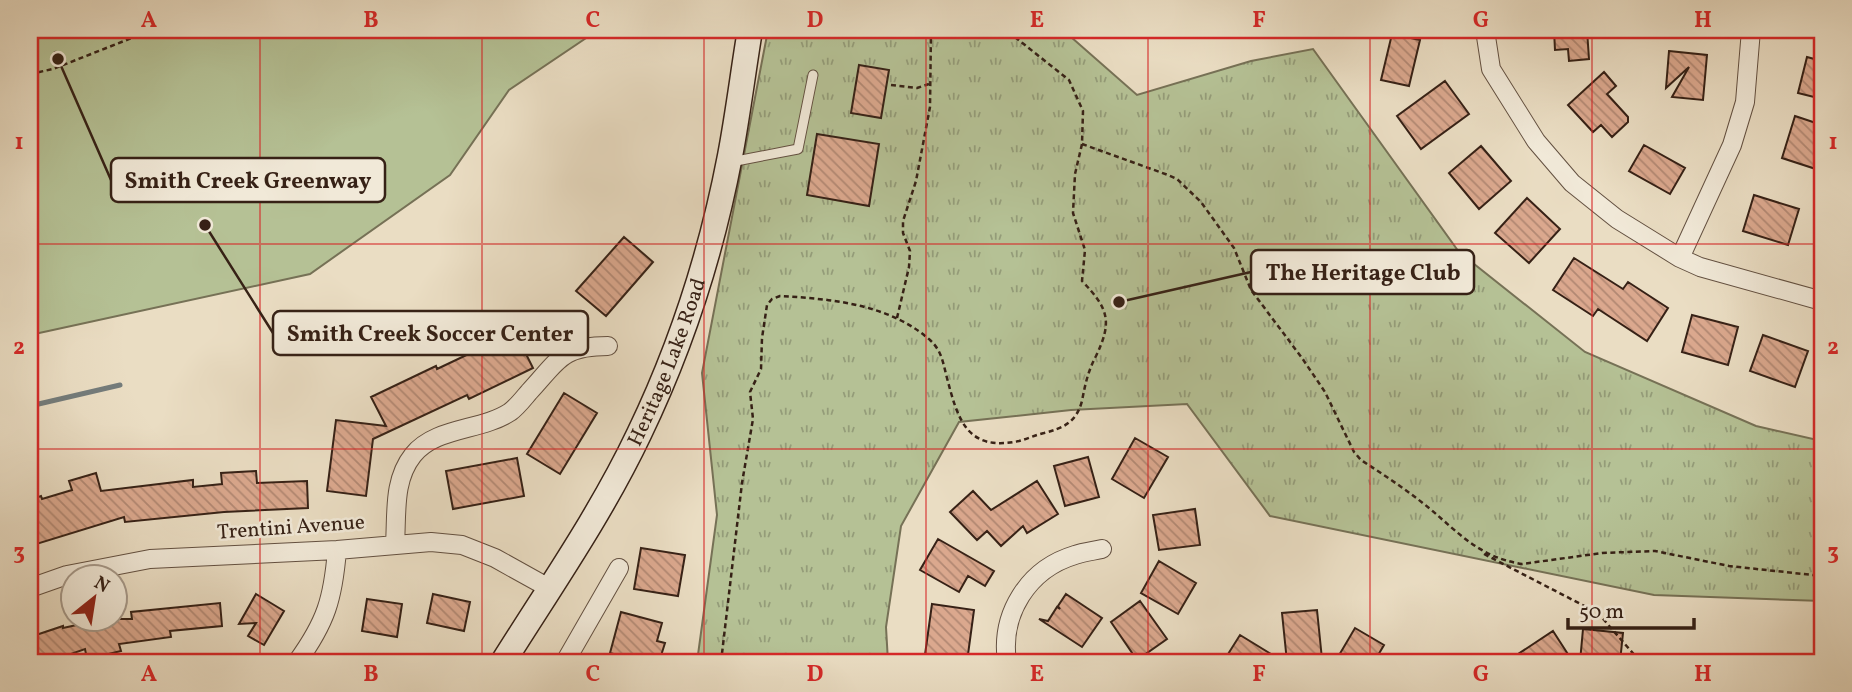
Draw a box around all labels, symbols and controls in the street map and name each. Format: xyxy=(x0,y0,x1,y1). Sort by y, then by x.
text: A xyxy=(141,5,157,37)
text: B xyxy=(363,5,379,37)
text: C xyxy=(586,5,600,37)
text: D xyxy=(807,5,824,37)
text: E xyxy=(1030,5,1044,37)
text: F xyxy=(1252,5,1266,37)
text: G xyxy=(1473,5,1489,37)
text: H xyxy=(1694,5,1712,37)
text: 1 xyxy=(14,127,24,159)
text: 1 xyxy=(1828,127,1838,159)
callout: Smith Creek Greenway xyxy=(111,158,385,202)
text: Smith Creek Greenway xyxy=(125,166,371,198)
callout: The Heritage Club xyxy=(1251,250,1474,294)
text: The Heritage Club xyxy=(1266,258,1460,290)
street label: Heritage Lake Road xyxy=(621,274,713,451)
callout: Smith Creek Soccer Center xyxy=(273,311,588,355)
text: Smith Creek Soccer Center xyxy=(287,319,573,351)
text: 2 xyxy=(13,332,25,364)
text: 2 xyxy=(1827,332,1839,364)
street label: Trentini Avenue xyxy=(216,508,366,548)
text: 3 xyxy=(13,537,25,569)
text: 3 xyxy=(1827,537,1839,569)
north arrow xyxy=(60,562,130,632)
text: N xyxy=(89,570,114,600)
scale bar xyxy=(1568,587,1694,631)
text: 50 m xyxy=(1579,598,1624,627)
text: A xyxy=(141,659,157,691)
text: B xyxy=(363,659,379,691)
text: C xyxy=(586,659,600,691)
text: D xyxy=(807,659,824,691)
text: E xyxy=(1030,659,1044,691)
text: F xyxy=(1252,659,1266,691)
text: G xyxy=(1473,659,1489,691)
text: H xyxy=(1694,659,1712,691)

